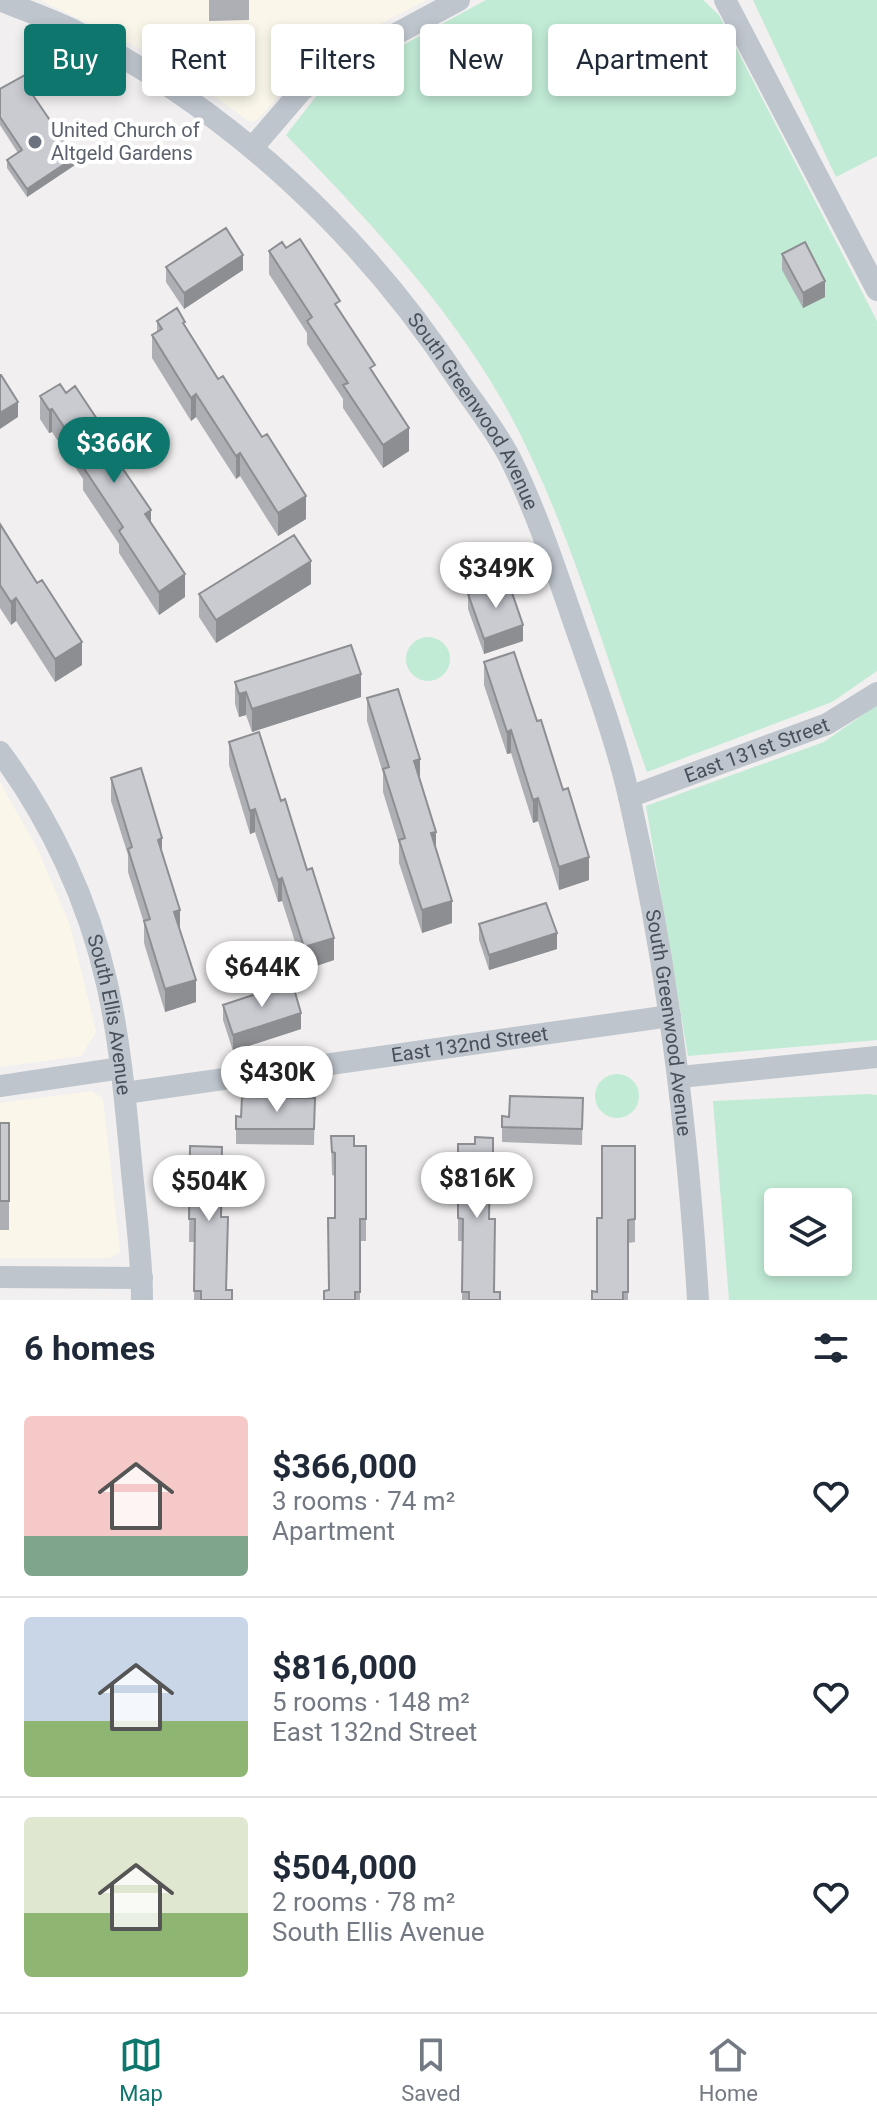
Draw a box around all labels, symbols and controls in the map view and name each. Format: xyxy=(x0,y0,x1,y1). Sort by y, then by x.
chip: Buy xyxy=(24,24,126,96)
chip: Rent xyxy=(142,24,255,96)
chip: Filters xyxy=(271,24,404,96)
chip: New xyxy=(420,24,532,96)
chip: Apartment xyxy=(548,24,736,96)
place label: United Church of Altgeld Gardens xyxy=(51,118,200,165)
marker: United Church of Altgeld Gardens xyxy=(26,133,44,151)
street label: South Greenwood Avenue xyxy=(403,308,544,513)
pin: $366K xyxy=(58,417,170,485)
text: $366K xyxy=(76,428,152,458)
pin: $349K xyxy=(440,542,552,610)
text: $349K xyxy=(458,553,534,583)
street label: East 131st Street xyxy=(681,712,832,788)
street label: South Greenwood Avenue xyxy=(641,907,697,1137)
street label: South Ellis Avenue xyxy=(82,931,136,1096)
pin: $644K xyxy=(206,941,318,1009)
text: $644K xyxy=(224,952,300,982)
street label: East 132nd Street xyxy=(390,1021,549,1067)
pin: $430K xyxy=(221,1046,333,1114)
text: $430K xyxy=(239,1057,315,1087)
pin: $816K xyxy=(421,1152,533,1220)
pin: $504K xyxy=(153,1155,265,1223)
text: $816K xyxy=(439,1163,515,1193)
text: $504K xyxy=(171,1166,247,1196)
map controls xyxy=(764,1188,852,1276)
button: layers xyxy=(764,1188,852,1276)
icon: filters xyxy=(809,1326,853,1370)
text: 6 homes xyxy=(24,1328,155,1368)
text: $366,000 xyxy=(272,1446,417,1486)
icon: home xyxy=(88,1448,184,1544)
icon: heart xyxy=(809,1474,853,1518)
text: 3 rooms · 74 m² xyxy=(272,1486,455,1516)
text: Apartment xyxy=(272,1516,395,1546)
text: $816,000 xyxy=(272,1647,417,1687)
icon: home xyxy=(88,1649,184,1745)
icon: heart xyxy=(809,1675,853,1719)
text: 5 rooms · 148 m² xyxy=(272,1687,470,1717)
text: East 132nd Street xyxy=(272,1717,477,1747)
text: $504,000 xyxy=(272,1847,417,1887)
icon: home xyxy=(88,1849,184,1945)
icon: heart xyxy=(809,1875,853,1919)
text: 2 rooms · 78 m² xyxy=(272,1887,455,1917)
text: South Ellis Avenue xyxy=(272,1917,485,1947)
tab: Map xyxy=(119,2033,163,2106)
tab: Saved xyxy=(401,2033,461,2106)
tab: Home xyxy=(699,2033,758,2106)

